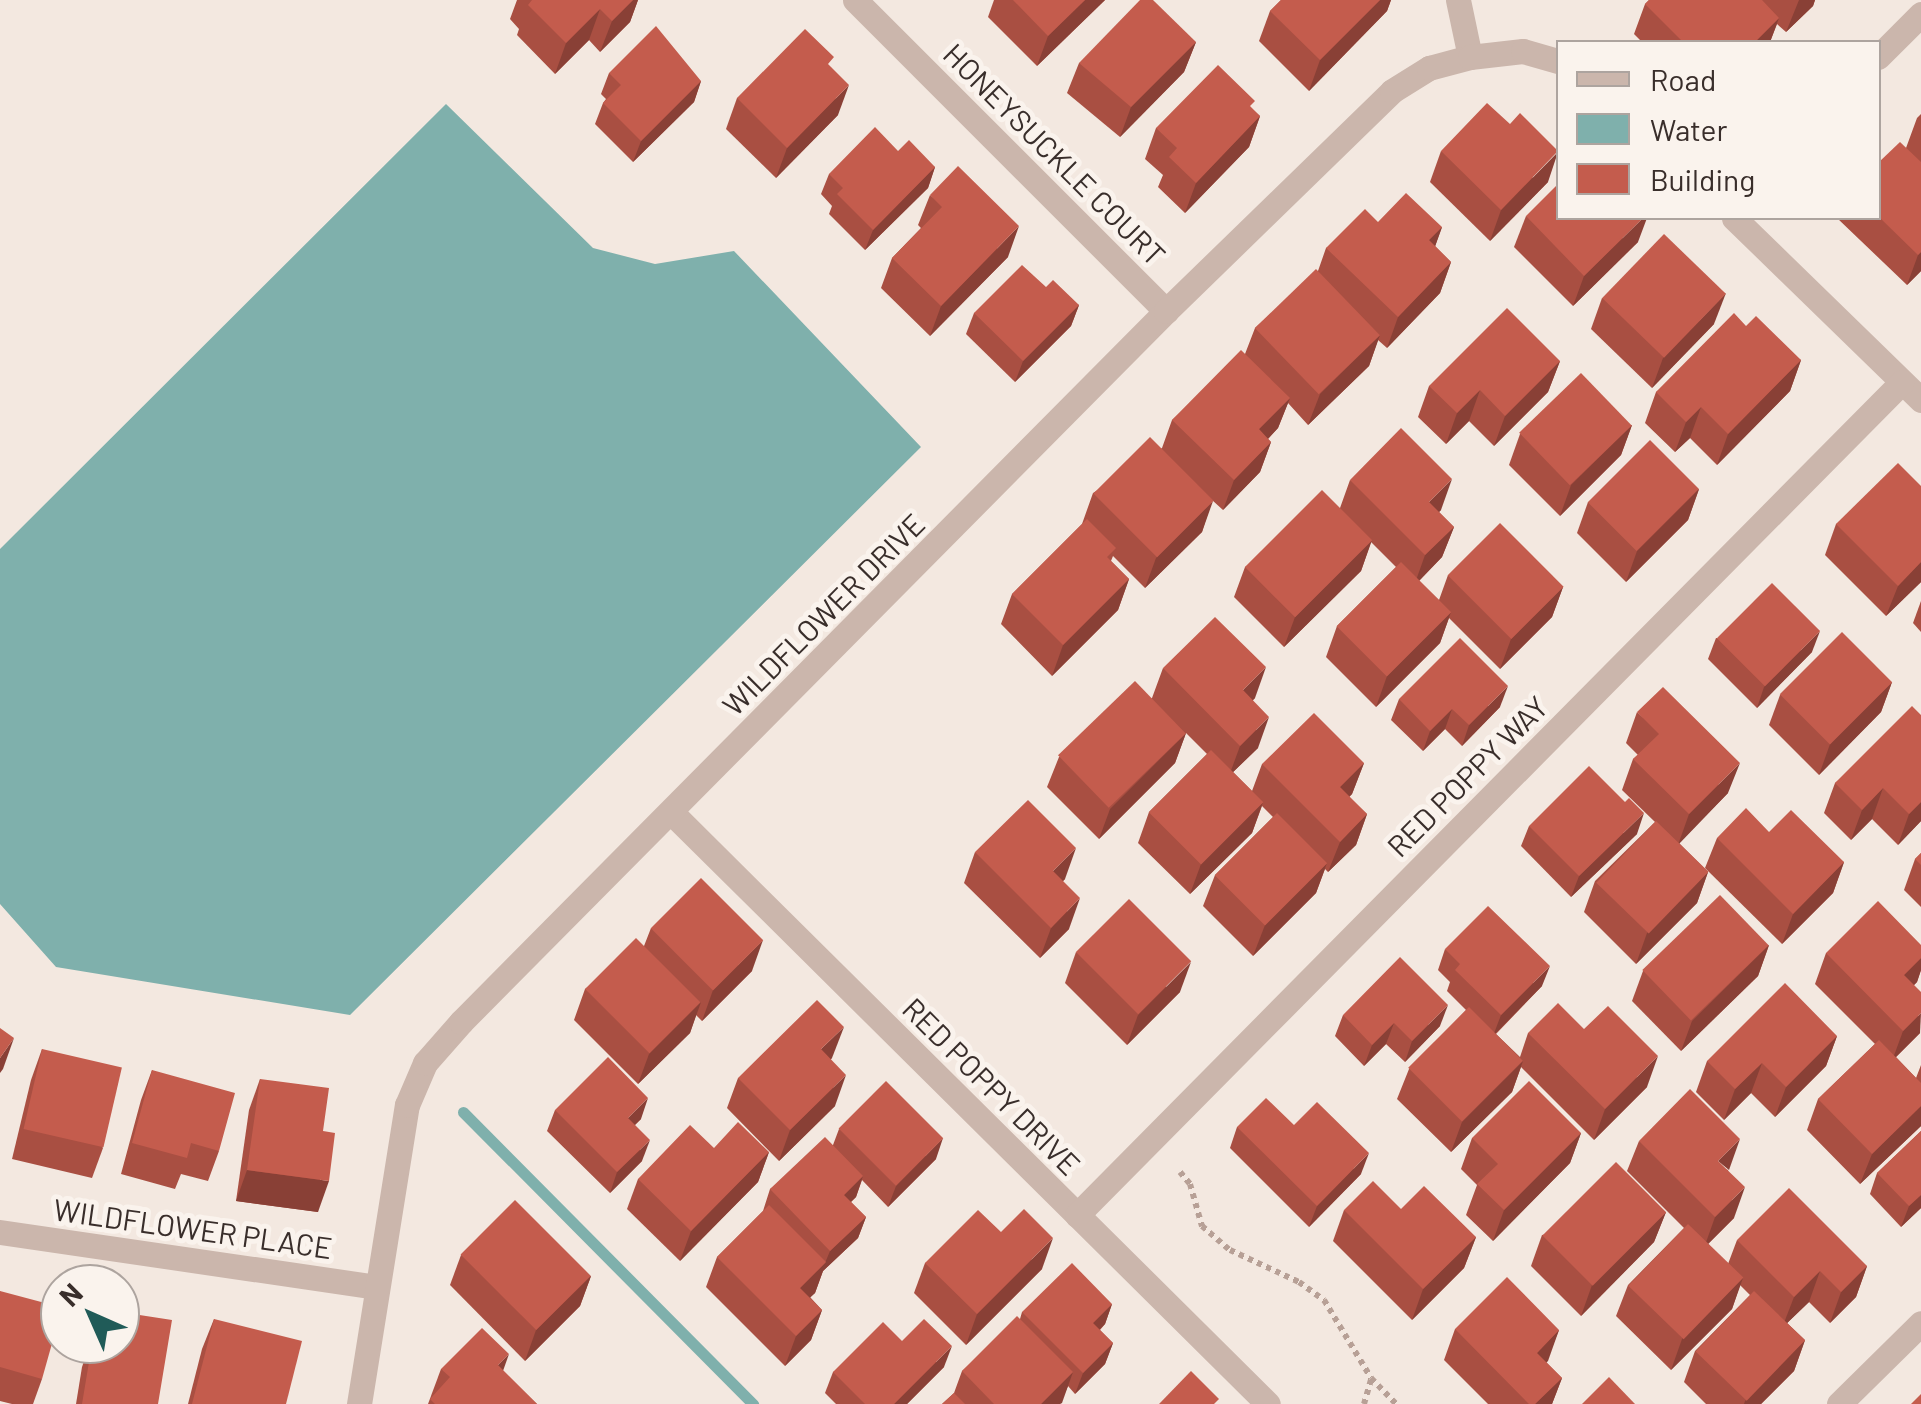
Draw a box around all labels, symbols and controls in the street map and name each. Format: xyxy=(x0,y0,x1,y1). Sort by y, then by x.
street label: HONEYSUCKLE COURT xyxy=(937,36,1173,272)
legend xyxy=(1556,40,1881,220)
text: Road xyxy=(1650,61,1716,97)
text: Water xyxy=(1650,111,1728,147)
text: Building xyxy=(1650,161,1755,197)
street label: WILDFLOWER DRIVE xyxy=(715,506,931,722)
street label: RED POPPY WAY xyxy=(1379,688,1555,864)
street label: RED POPPY DRIVE xyxy=(896,990,1088,1182)
street label: WILDFLOWER PLACE xyxy=(51,1191,335,1265)
north arrow xyxy=(40,1264,140,1364)
text: N xyxy=(52,1276,89,1313)

